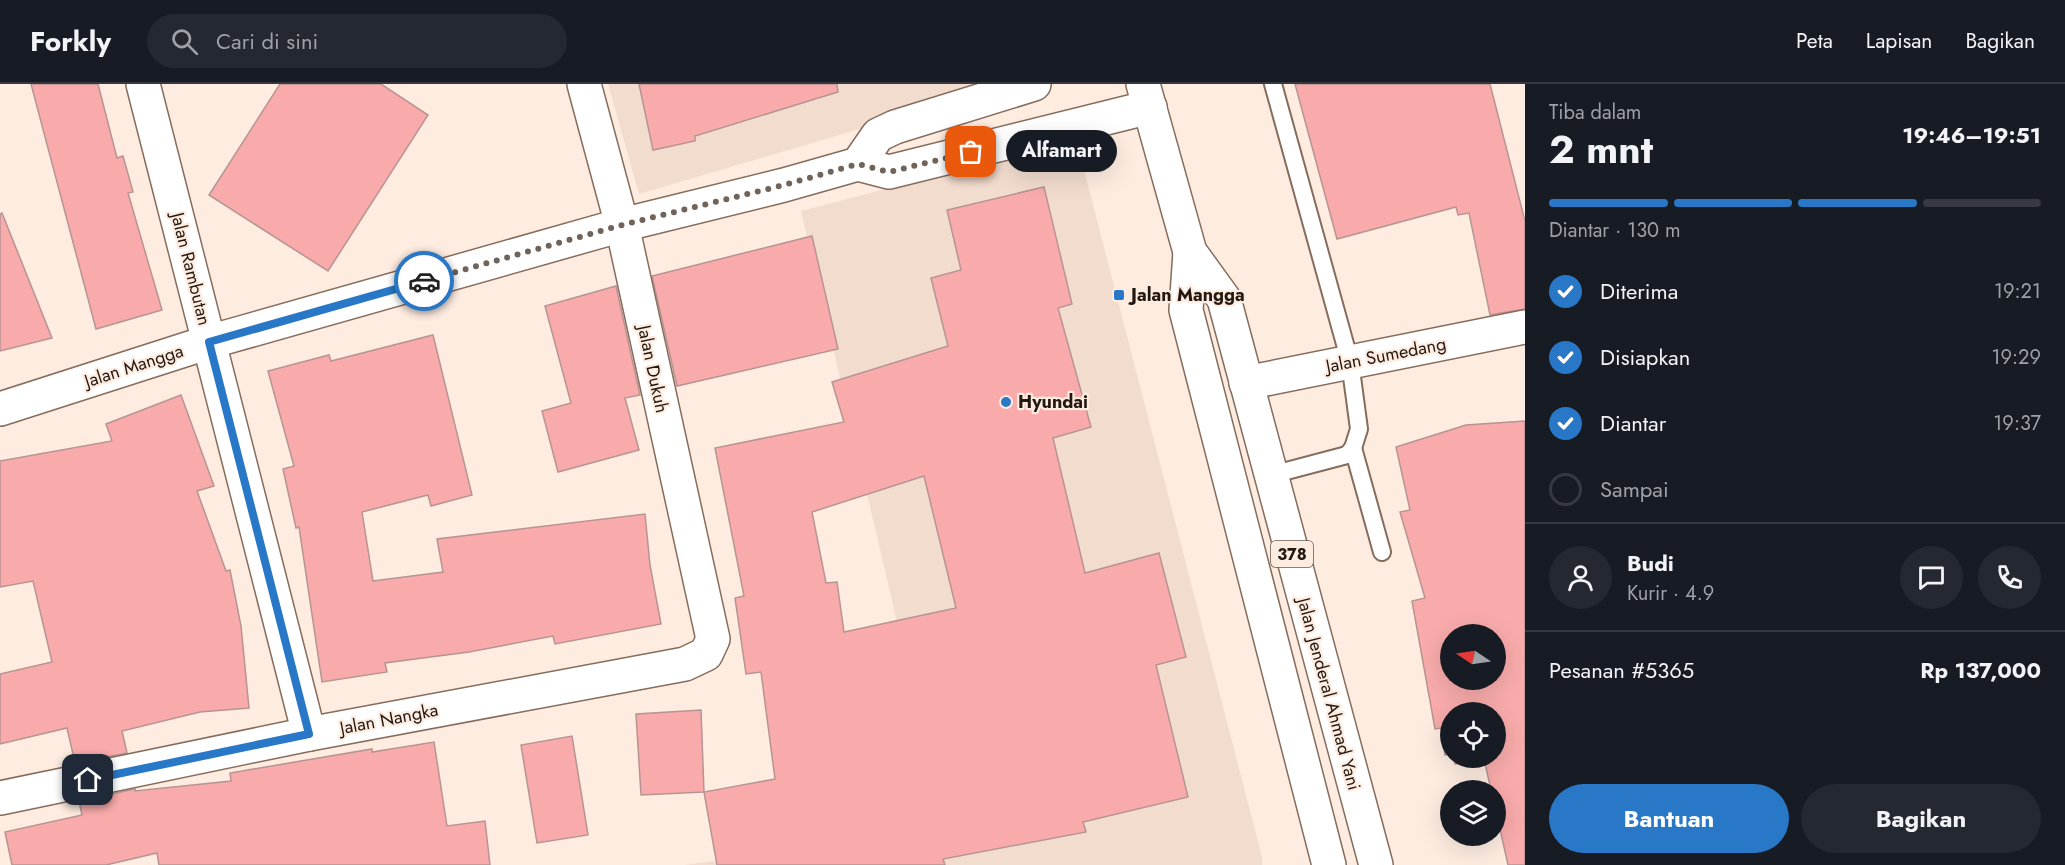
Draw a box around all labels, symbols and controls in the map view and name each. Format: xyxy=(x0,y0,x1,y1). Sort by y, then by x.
search box xyxy=(147,14,567,68)
text: Forkly xyxy=(30,21,111,62)
icon: search xyxy=(168,25,201,58)
text: Cari di sini xyxy=(216,25,318,57)
text: Peta xyxy=(1796,26,1833,56)
text: Lapisan xyxy=(1866,26,1932,56)
text: Bagikan xyxy=(1965,26,2035,56)
text: Tiba dalam xyxy=(1549,98,1641,127)
text: 19:46–19:51 xyxy=(1902,119,2041,151)
text: 2 mnt xyxy=(1549,121,1653,178)
pin xyxy=(945,126,996,177)
callout: Alfamart xyxy=(1007,131,1118,173)
icon: bag xyxy=(954,135,987,168)
text: Alfamart xyxy=(1022,136,1101,165)
street label: Jalan Rambutan xyxy=(164,208,218,328)
text: Diantar · 130 m xyxy=(1549,216,1681,245)
courier xyxy=(394,251,454,311)
icon: car xyxy=(408,265,441,298)
icon: check xyxy=(1549,275,1582,308)
text: Diterima xyxy=(1600,275,1678,307)
text: 19:21 xyxy=(1994,277,2041,306)
place label: Jalan Mangga xyxy=(1128,282,1245,308)
marker: Jalan Mangga xyxy=(1112,288,1126,302)
street label: Jalan Dukuh xyxy=(631,321,675,415)
street label: Jalan Sumedang xyxy=(1322,331,1448,380)
street label: Jalan Mangga xyxy=(79,338,187,395)
icon: check xyxy=(1549,341,1582,374)
text: Disiapkan xyxy=(1600,341,1690,373)
text: 19:29 xyxy=(1992,343,2041,372)
place label: Hyundai xyxy=(1018,389,1088,415)
marker: Hyundai xyxy=(999,395,1013,409)
icon: check xyxy=(1549,407,1582,440)
text: Diantar xyxy=(1600,407,1666,439)
text: 19:37 xyxy=(1993,409,2041,438)
text: Sampai xyxy=(1600,473,1669,505)
road number: 378 xyxy=(1271,541,1313,567)
button: person xyxy=(1549,546,1612,609)
button: chat xyxy=(1900,546,1963,609)
button: phone xyxy=(1978,546,2041,609)
text: Budi xyxy=(1627,547,1674,579)
text: Kurir · 4.9 xyxy=(1627,579,1714,608)
street label: Jalan Jenderal Ahmad Yani xyxy=(1290,593,1367,793)
north arrow xyxy=(1440,624,1506,690)
map controls xyxy=(1440,624,1506,846)
text: Pesanan #5365 xyxy=(1549,654,1694,686)
text: Rp 137,000 xyxy=(1920,654,2041,686)
street label: Jalan Nangka xyxy=(336,697,440,742)
button: locate xyxy=(1440,702,1506,768)
pin xyxy=(62,754,113,805)
icon: home xyxy=(71,763,104,796)
button: layers xyxy=(1440,780,1506,846)
button: Bantuan xyxy=(1549,784,1789,853)
button: Bagikan xyxy=(1801,784,2041,853)

